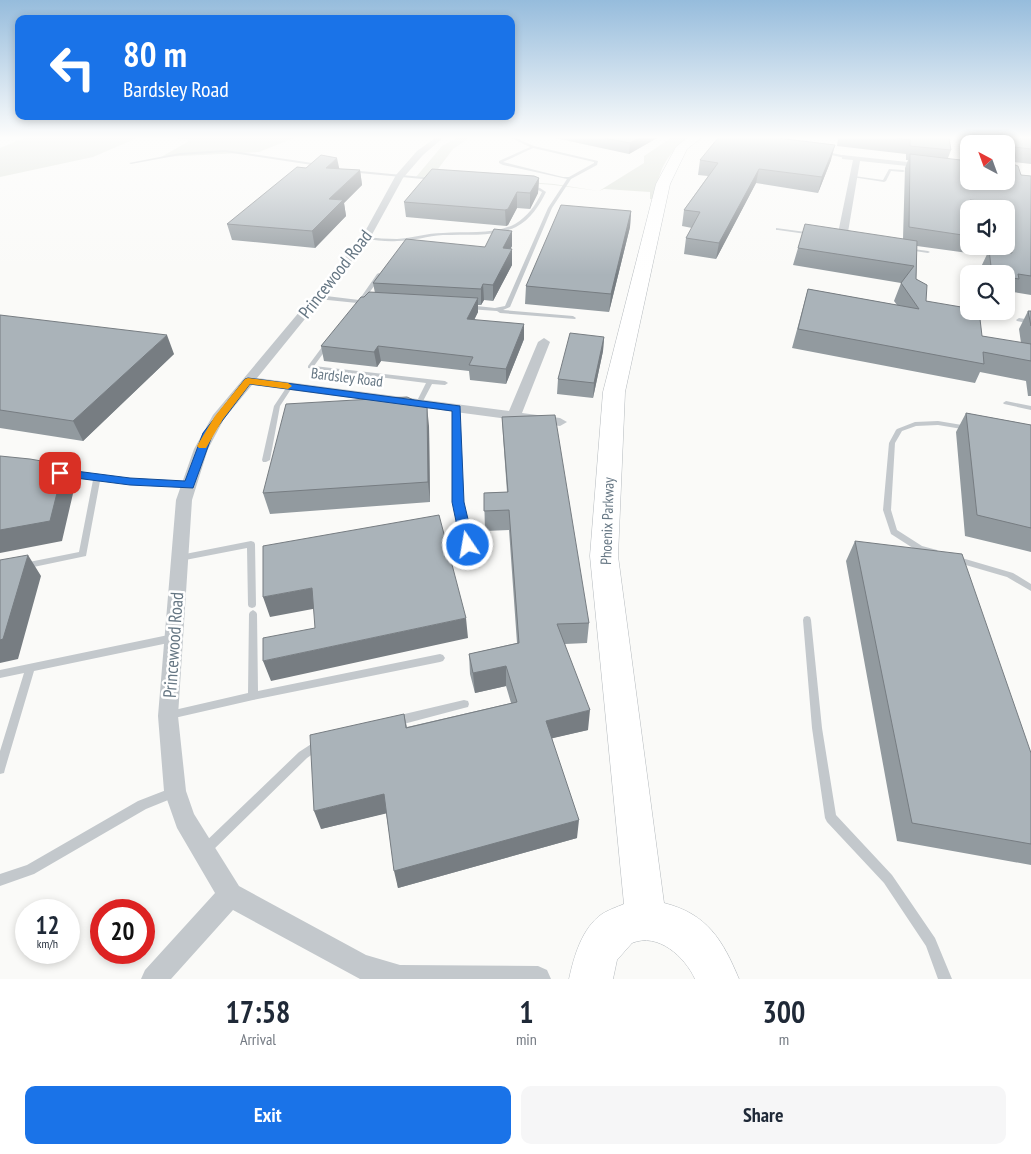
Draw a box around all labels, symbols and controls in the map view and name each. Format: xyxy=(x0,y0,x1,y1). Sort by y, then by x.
text: 80 m xyxy=(123,31,187,77)
icon: left xyxy=(40,35,105,100)
text: Bardsley Road xyxy=(123,75,229,103)
north arrow xyxy=(960,135,1015,190)
map controls xyxy=(960,135,1015,320)
button: sound xyxy=(960,200,1015,255)
street label: Princewood Road xyxy=(293,225,377,323)
button: search xyxy=(960,265,1015,320)
street label: Bardsley Road xyxy=(310,363,384,391)
pin xyxy=(39,452,81,494)
icon: arrive xyxy=(46,459,74,487)
street label: Phoenix Parkway xyxy=(596,477,618,565)
position arrow xyxy=(441,518,493,570)
street label: Princewood Road xyxy=(158,591,188,699)
speed limit sign: 20 xyxy=(90,899,155,964)
text: 12 xyxy=(36,909,59,941)
text: km/h xyxy=(37,936,58,951)
text: 17:58 xyxy=(226,992,290,1031)
text: 1 xyxy=(519,992,534,1031)
text: 300 xyxy=(762,992,805,1031)
text: Arrival xyxy=(240,1029,276,1049)
text: min xyxy=(516,1029,537,1049)
text: m xyxy=(779,1029,789,1049)
button: Exit xyxy=(25,1086,511,1144)
button: Share xyxy=(521,1086,1006,1144)

